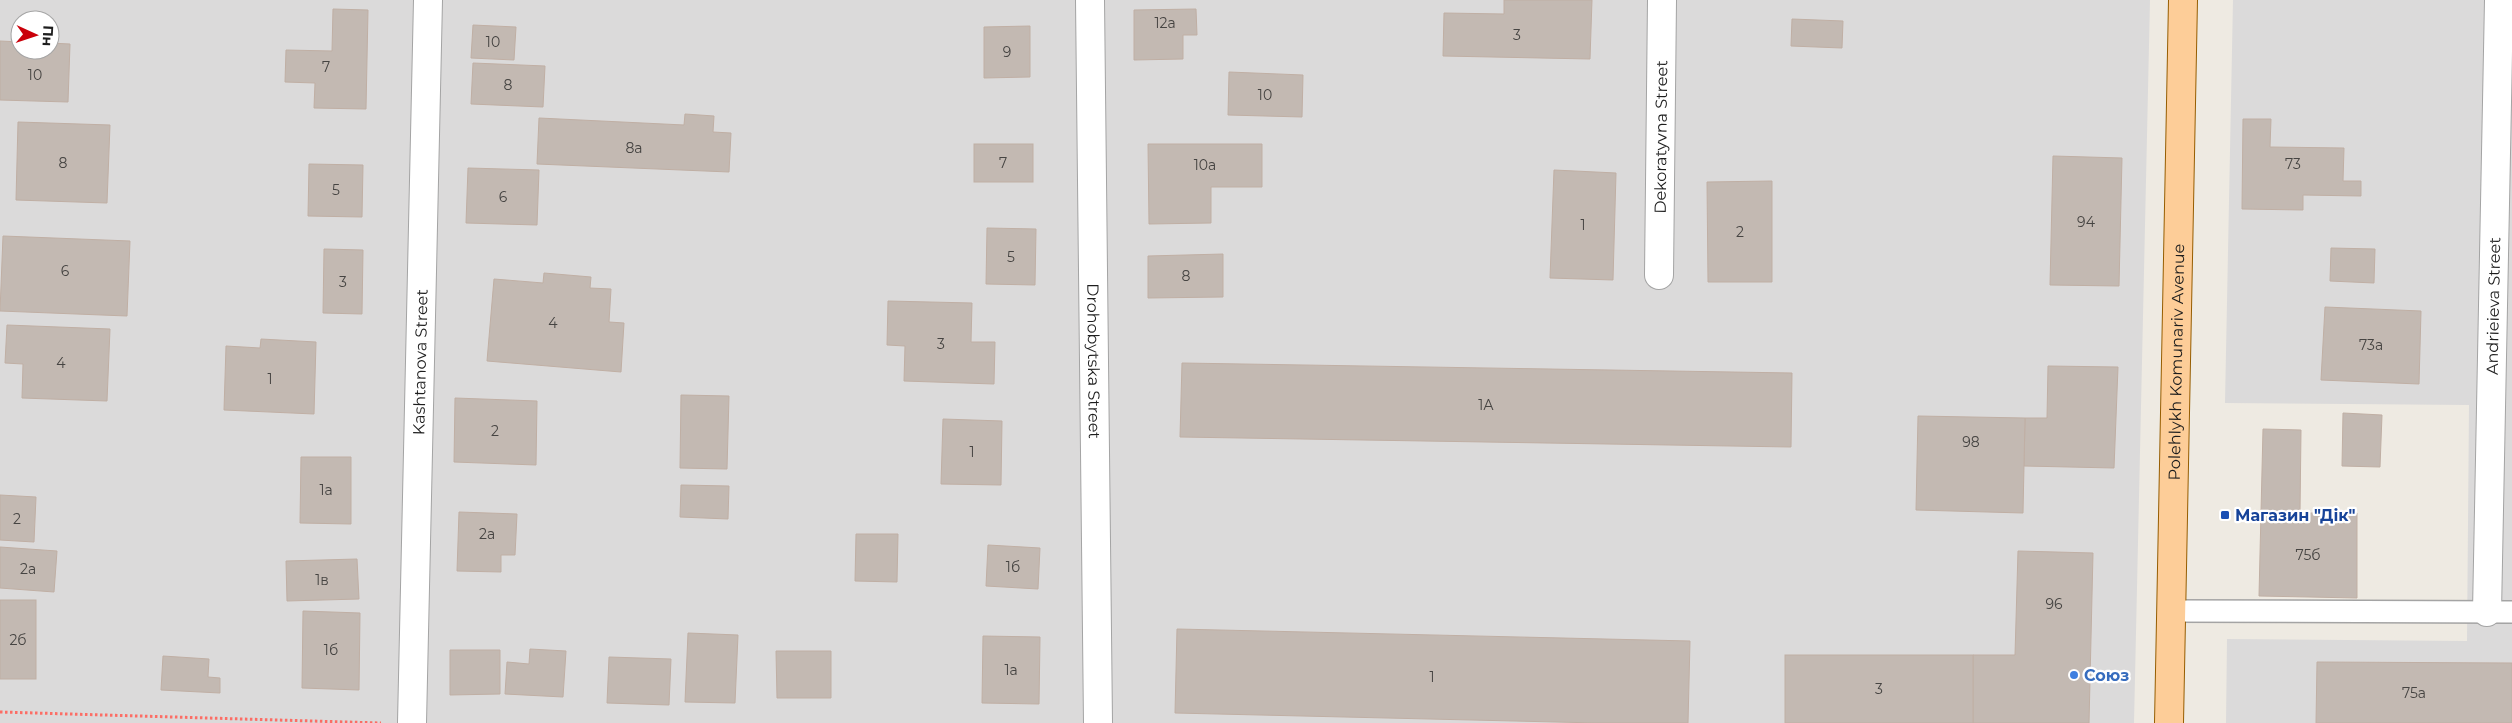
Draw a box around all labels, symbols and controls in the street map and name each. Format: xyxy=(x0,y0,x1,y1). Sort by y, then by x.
north arrow xyxy=(10,10,60,60)
house number: 12а xyxy=(1154,14,1176,32)
text: Пн xyxy=(38,25,58,47)
house number: 3 xyxy=(1513,26,1521,44)
house number: 10 xyxy=(486,33,500,51)
house number: 9 xyxy=(1003,43,1011,61)
house number: 7 xyxy=(322,58,330,76)
street label: Dekoratyvna Street xyxy=(1651,60,1671,214)
house number: 10 xyxy=(28,66,42,84)
house number: 8 xyxy=(504,76,513,94)
house number: 10 xyxy=(1258,86,1272,104)
house number: 8а xyxy=(625,139,643,157)
house number: 8 xyxy=(59,154,68,172)
house number: 7 xyxy=(999,154,1007,172)
house number: 73 xyxy=(2285,155,2301,173)
house number: 10а xyxy=(1194,156,1216,174)
house number: 5 xyxy=(332,181,340,199)
house number: 6 xyxy=(499,188,508,206)
house number: 94 xyxy=(2077,213,2096,231)
house number: 1 xyxy=(1580,216,1586,234)
house number: 2 xyxy=(1736,223,1744,241)
street label: Andrieieva Street xyxy=(2483,237,2504,375)
street label: Polehlykh Komunariv Avenue xyxy=(2165,244,2188,481)
house number: 5 xyxy=(1007,248,1015,266)
house number: 6 xyxy=(61,262,70,280)
house number: 8 xyxy=(1182,267,1191,285)
house number: 3 xyxy=(339,273,347,291)
street label: Drohobytska Street xyxy=(1083,283,1104,439)
street label: Kashtanova Street xyxy=(409,288,432,435)
house number: 4 xyxy=(548,314,558,332)
house number: 3 xyxy=(937,335,945,353)
house number: 73а xyxy=(2359,336,2383,354)
house number: 4 xyxy=(56,354,66,372)
house number: 1 xyxy=(267,370,273,388)
house number: 1А xyxy=(1478,396,1494,414)
house number: 2 xyxy=(491,422,499,440)
house number: 98 xyxy=(1962,433,1980,451)
house number: 1 xyxy=(969,443,975,461)
house number: 1а xyxy=(319,481,333,499)
place label: Магазин "Дік" xyxy=(2235,506,2356,525)
marker: Магазин "Дік" xyxy=(2219,509,2231,521)
house number: 2 xyxy=(13,510,21,528)
house number: 2а xyxy=(479,525,495,543)
house number: 75б xyxy=(2295,546,2321,564)
house number: 1б xyxy=(1006,558,1020,576)
house number: 2а xyxy=(20,560,36,578)
house number: 1в xyxy=(315,571,329,589)
house number: 96 xyxy=(2045,595,2063,613)
house number: 2б xyxy=(9,631,27,649)
house number: 1б xyxy=(324,641,338,659)
house number: 1а xyxy=(1004,661,1018,679)
place label: Союз xyxy=(2084,666,2129,685)
house number: 1 xyxy=(1429,668,1435,686)
marker: Союз xyxy=(2068,669,2080,681)
house number: 3 xyxy=(1875,680,1883,698)
house number: 75а xyxy=(2402,684,2426,702)

